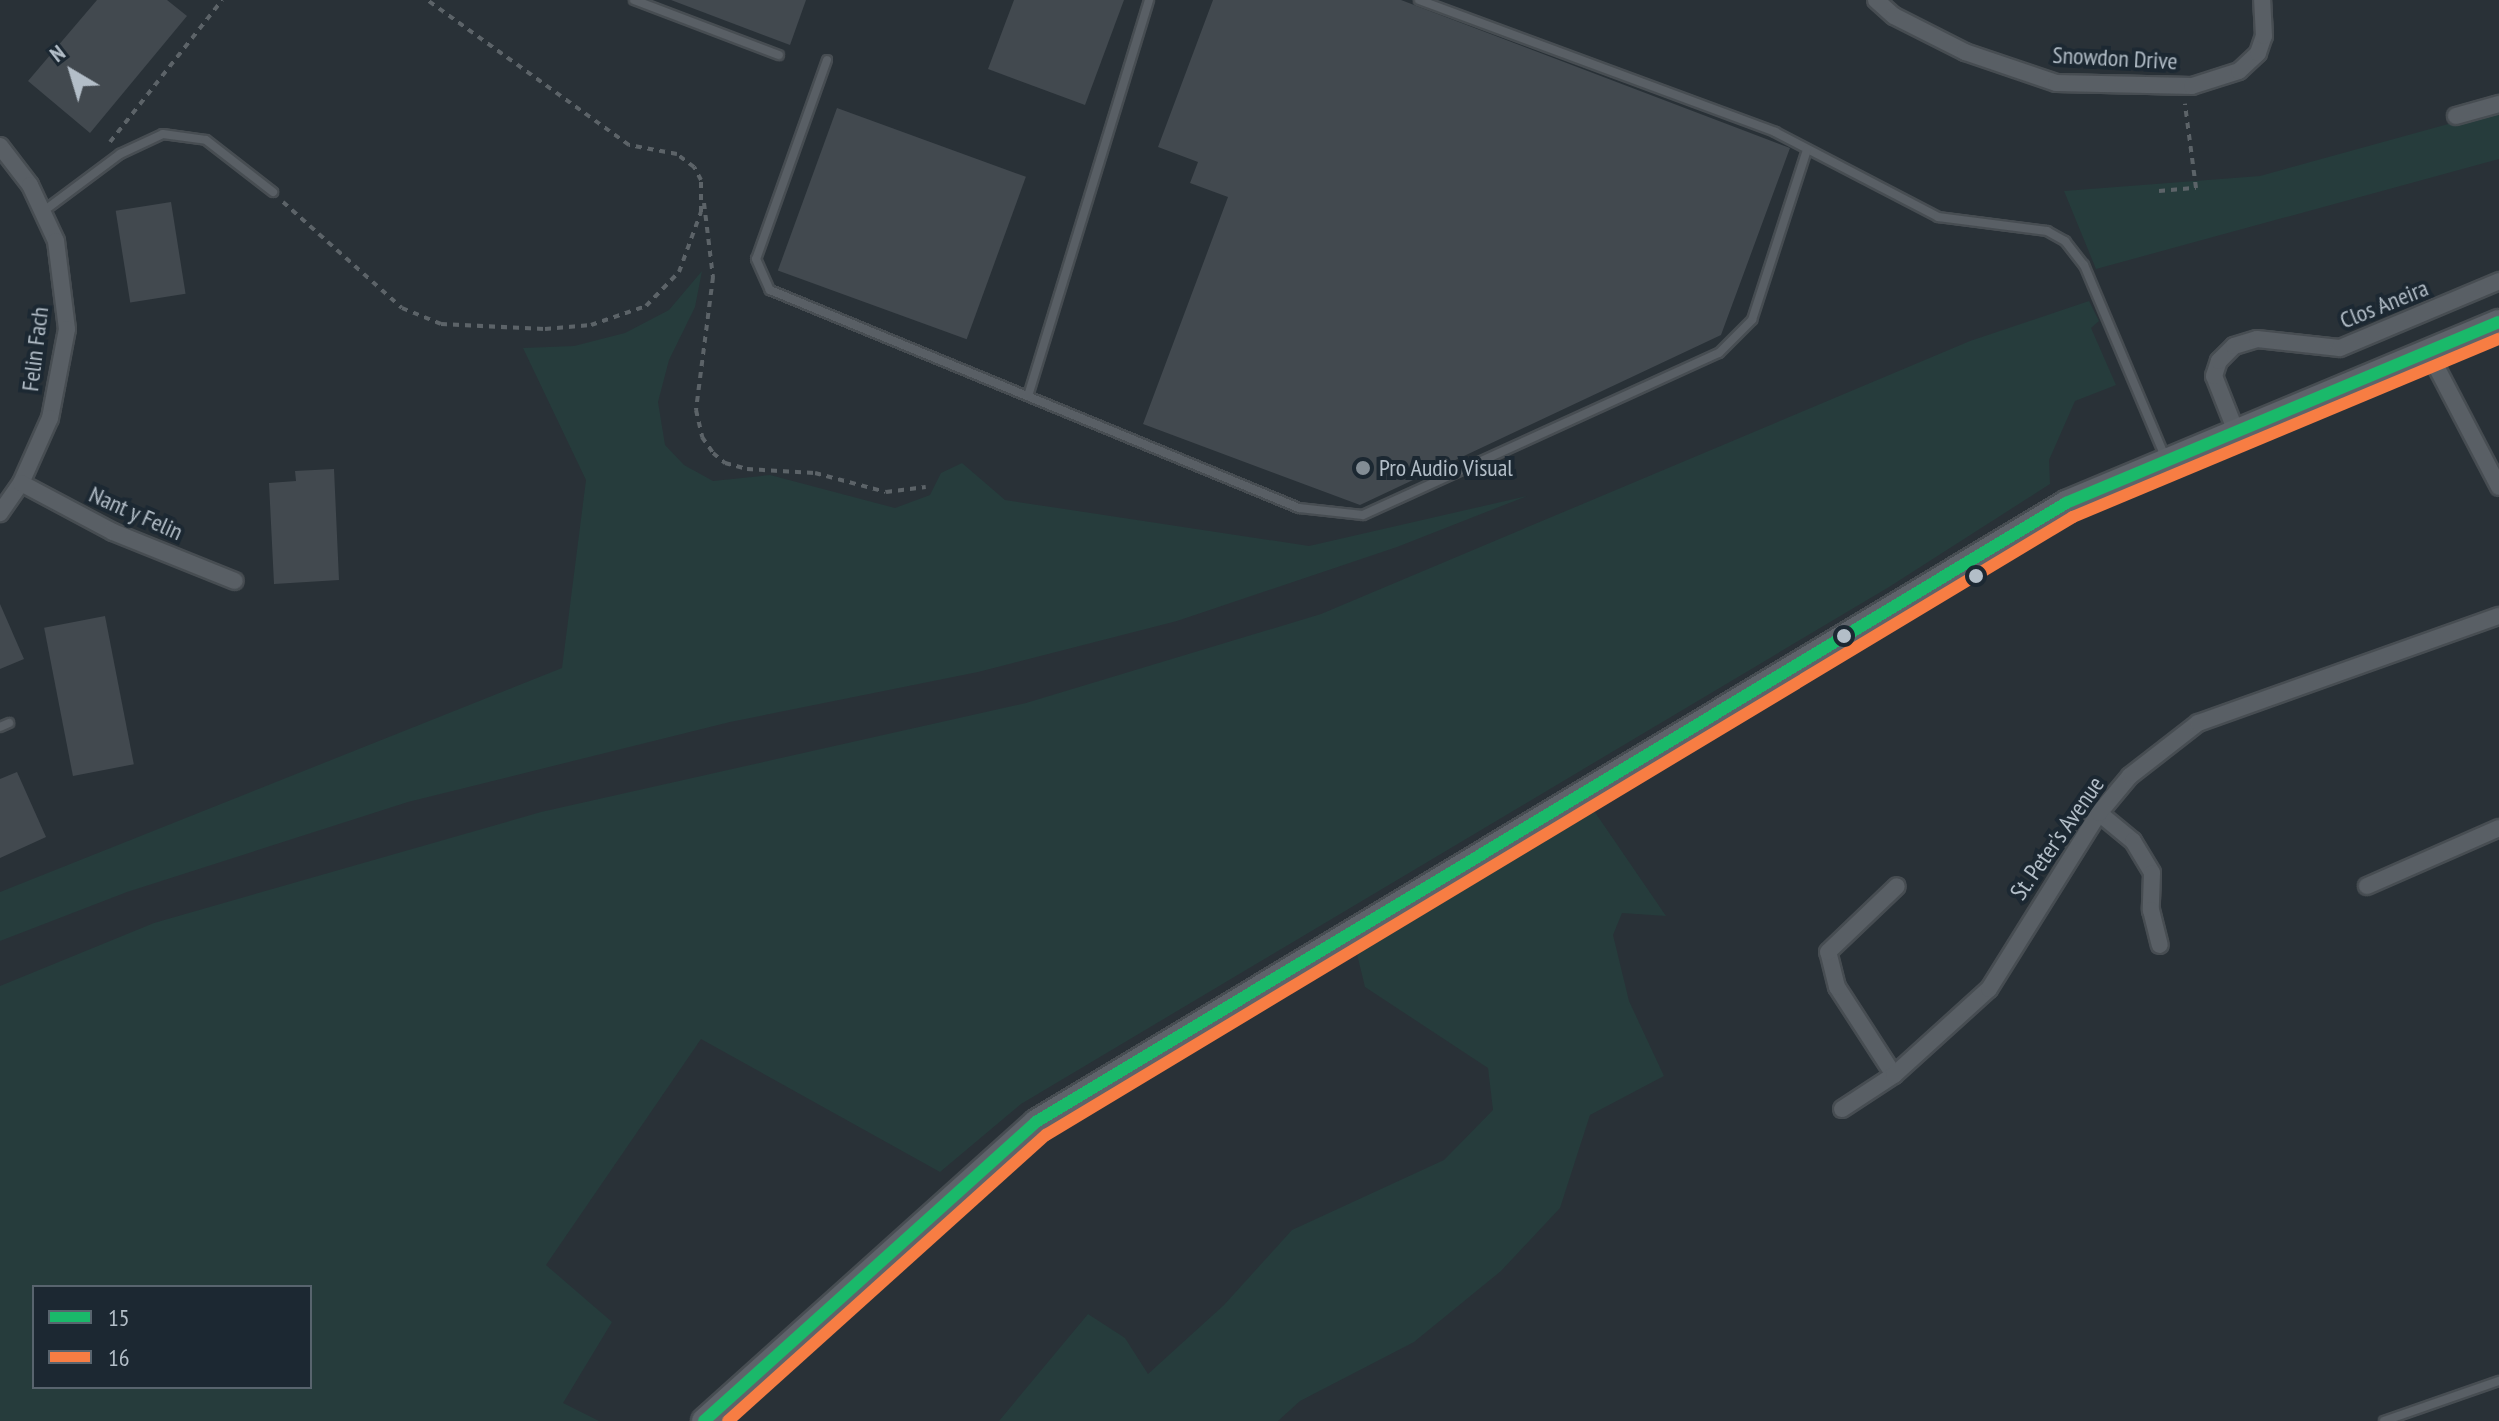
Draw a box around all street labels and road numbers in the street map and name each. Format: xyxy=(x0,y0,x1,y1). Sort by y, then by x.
street label: Snowdon Drive xyxy=(2052,40,2178,76)
street label: Clos Aneira xyxy=(2335,273,2433,335)
street label: Felin Fach xyxy=(16,305,54,393)
street label: Nant y Felin xyxy=(84,480,188,546)
street label: St. Peter's Avenue xyxy=(2003,770,2111,906)

